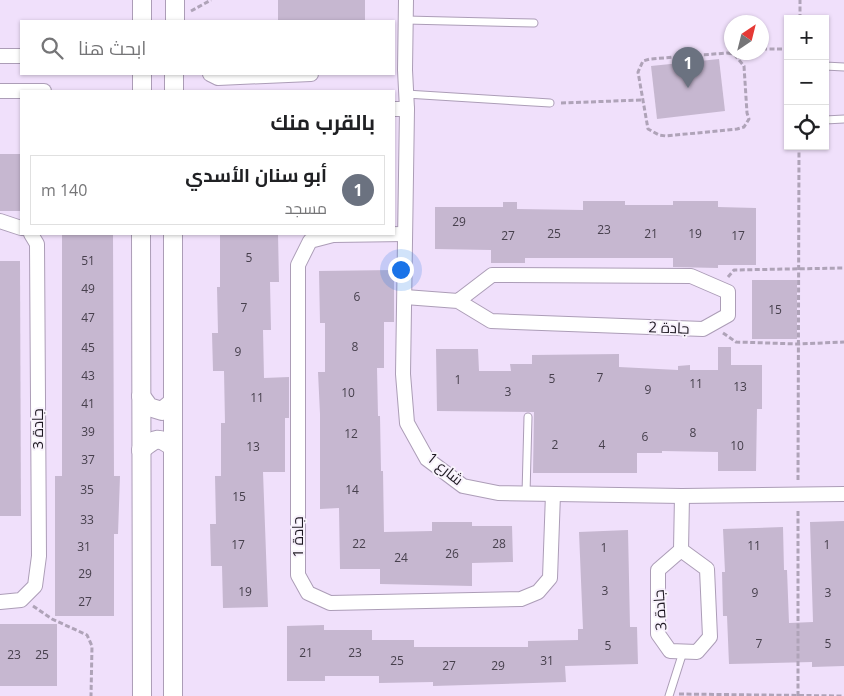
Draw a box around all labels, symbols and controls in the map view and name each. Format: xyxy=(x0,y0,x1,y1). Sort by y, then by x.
north arrow xyxy=(724,15,769,60)
map controls xyxy=(784,15,829,150)
button: + xyxy=(784,15,829,60)
search box xyxy=(20,20,395,75)
icon: search xyxy=(38,34,66,62)
text: ابحث هنا xyxy=(78,35,146,61)
pin: 1 xyxy=(672,47,704,88)
button: − xyxy=(784,60,829,105)
button: locate xyxy=(784,105,829,150)
text: بالقرب منك xyxy=(270,108,375,136)
text: أبو سنان الأسدي xyxy=(185,162,327,188)
text: 140 m xyxy=(41,179,87,201)
text: 1 xyxy=(353,179,363,201)
text: مسجد xyxy=(285,197,327,219)
house number: 29 xyxy=(452,213,466,230)
house number: 23 xyxy=(597,221,611,238)
house number: 25 xyxy=(547,225,561,242)
house number: 21 xyxy=(644,225,658,242)
house number: 19 xyxy=(688,225,702,242)
house number: 27 xyxy=(501,227,515,244)
house number: 17 xyxy=(731,227,745,244)
house number: 5 xyxy=(246,249,253,266)
house number: 51 xyxy=(81,252,95,269)
your location xyxy=(388,257,414,283)
house number: 49 xyxy=(81,280,95,297)
house number: 6 xyxy=(354,288,361,305)
house number: 7 xyxy=(241,299,248,316)
house number: 15 xyxy=(768,301,782,318)
house number: 47 xyxy=(81,309,95,326)
street label: جادة 2 xyxy=(648,316,690,338)
house number: 8 xyxy=(352,338,359,355)
house number: 45 xyxy=(81,339,95,356)
house number: 9 xyxy=(235,343,242,360)
house number: 43 xyxy=(81,367,95,384)
house number: 7 xyxy=(597,369,604,386)
house number: 5 xyxy=(549,370,556,387)
house number: 1 xyxy=(455,371,461,388)
house number: 11 xyxy=(689,375,703,392)
house number: 13 xyxy=(733,378,747,395)
house number: 9 xyxy=(645,381,652,398)
house number: 3 xyxy=(505,383,512,400)
house number: 10 xyxy=(341,384,355,401)
house number: 11 xyxy=(250,389,264,406)
house number: 41 xyxy=(81,395,95,412)
street label: جادة 3 xyxy=(27,408,47,450)
house number: 39 xyxy=(81,423,95,440)
house number: 8 xyxy=(690,424,697,441)
house number: 12 xyxy=(344,425,358,442)
house number: 6 xyxy=(642,428,649,445)
house number: 2 xyxy=(552,436,559,453)
house number: 4 xyxy=(599,436,606,453)
house number: 10 xyxy=(730,437,744,454)
house number: 13 xyxy=(246,438,260,455)
street label: شارع 1 xyxy=(422,447,468,491)
house number: 37 xyxy=(81,451,95,468)
house number: 35 xyxy=(80,481,94,498)
house number: 14 xyxy=(345,481,359,498)
house number: 15 xyxy=(232,488,246,505)
house number: 33 xyxy=(80,511,94,528)
street label: جادة 1 xyxy=(287,516,307,558)
house number: 22 xyxy=(352,535,366,552)
house number: 28 xyxy=(492,535,506,552)
house number: 17 xyxy=(231,536,245,553)
house number: 1 xyxy=(824,536,830,553)
house number: 11 xyxy=(747,537,761,554)
house number: 31 xyxy=(77,538,91,555)
house number: 1 xyxy=(601,539,607,556)
house number: 26 xyxy=(445,545,459,562)
house number: 24 xyxy=(394,549,408,566)
house number: 29 xyxy=(78,565,92,582)
house number: 3 xyxy=(602,582,609,599)
house number: 19 xyxy=(238,583,252,600)
house number: 9 xyxy=(752,584,759,601)
house number: 3 xyxy=(825,584,832,601)
street label: جادة 3 xyxy=(648,589,670,631)
house number: 27 xyxy=(78,593,92,610)
house number: 7 xyxy=(756,635,763,652)
house number: 5 xyxy=(825,635,832,652)
house number: 5 xyxy=(605,637,612,654)
house number: 21 xyxy=(299,644,313,661)
house number: 23 xyxy=(348,644,362,661)
house number: 23 xyxy=(7,646,21,663)
house number: 25 xyxy=(35,646,49,663)
house number: 25 xyxy=(390,652,404,669)
house number: 31 xyxy=(540,652,554,669)
house number: 27 xyxy=(442,657,456,674)
house number: 29 xyxy=(491,657,505,674)

